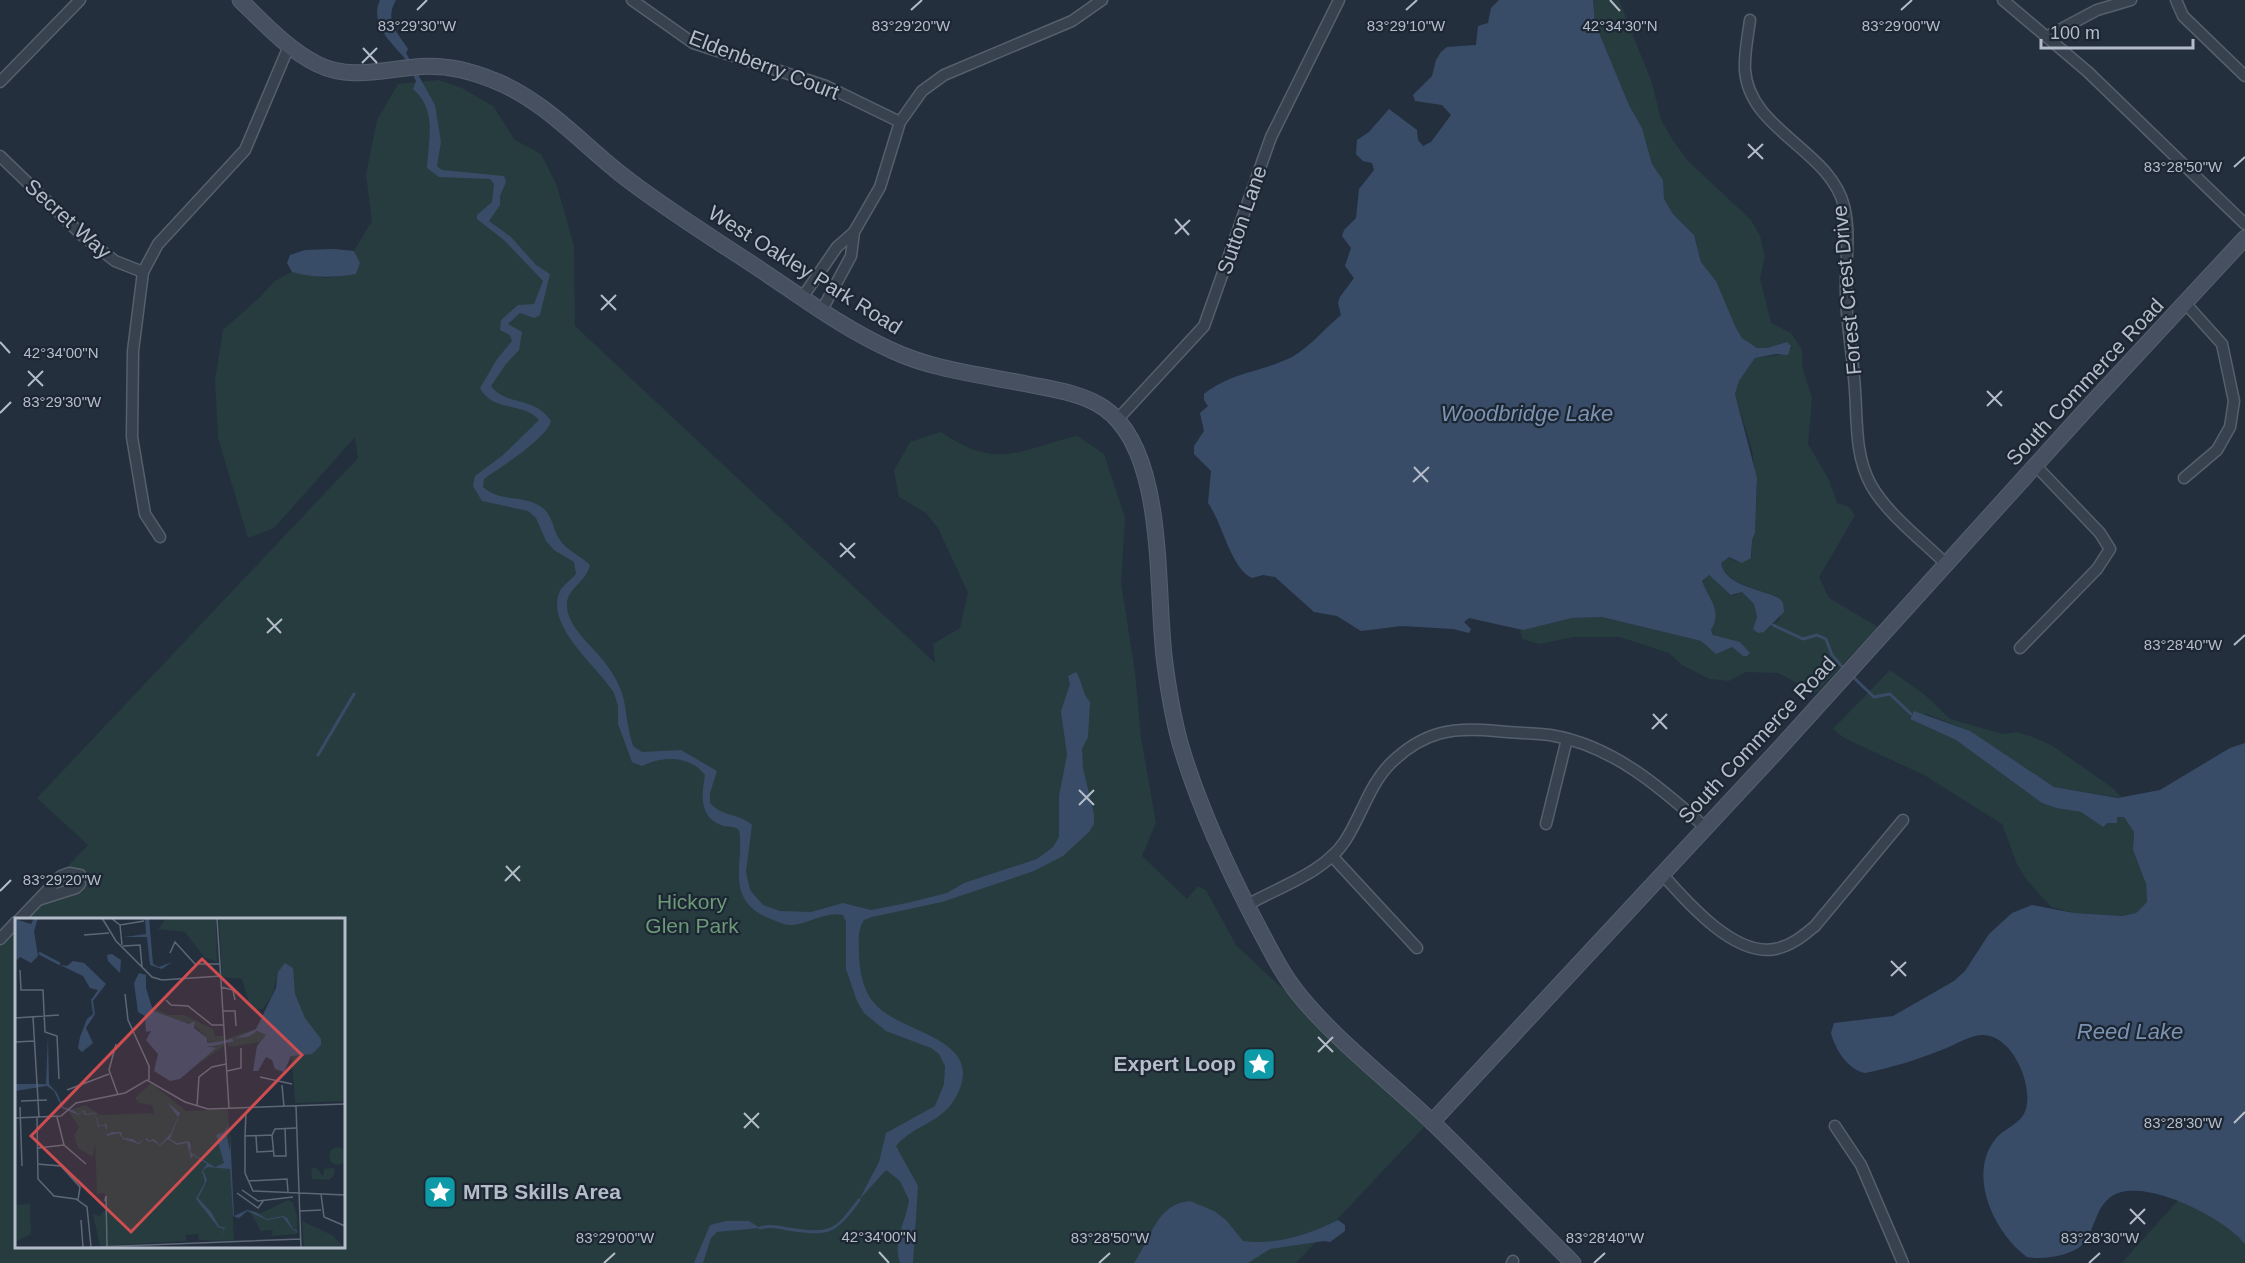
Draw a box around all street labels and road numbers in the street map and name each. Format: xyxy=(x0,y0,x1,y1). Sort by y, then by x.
street label: Eldenberry Court xyxy=(686,25,843,104)
street label: Sutton Lane xyxy=(1212,163,1271,277)
street label: Secret Way xyxy=(21,174,116,264)
street label: West Oakley Park Road xyxy=(704,201,906,339)
street label: Forest Crest Drive xyxy=(1828,204,1865,376)
street label: South Commerce Road xyxy=(2001,294,2168,470)
street label: South Commerce Road xyxy=(1673,652,1840,828)

